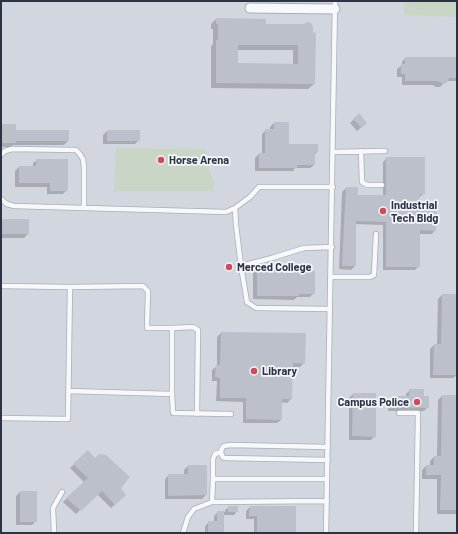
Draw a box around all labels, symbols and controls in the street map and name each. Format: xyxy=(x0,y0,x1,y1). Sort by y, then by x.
place label: Horse Arena xyxy=(169,153,229,167)
marker: Horse Arena xyxy=(156,155,166,165)
place label: Industrial Tech Bldg xyxy=(391,198,438,224)
marker: Industrial Tech Bldg xyxy=(378,206,388,216)
place label: Merced College xyxy=(237,260,312,274)
marker: Merced College xyxy=(224,262,234,272)
place label: Library xyxy=(262,364,297,378)
marker: Library xyxy=(249,366,259,376)
place label: Campus Police xyxy=(338,395,409,409)
marker: Campus Police xyxy=(412,397,422,407)

